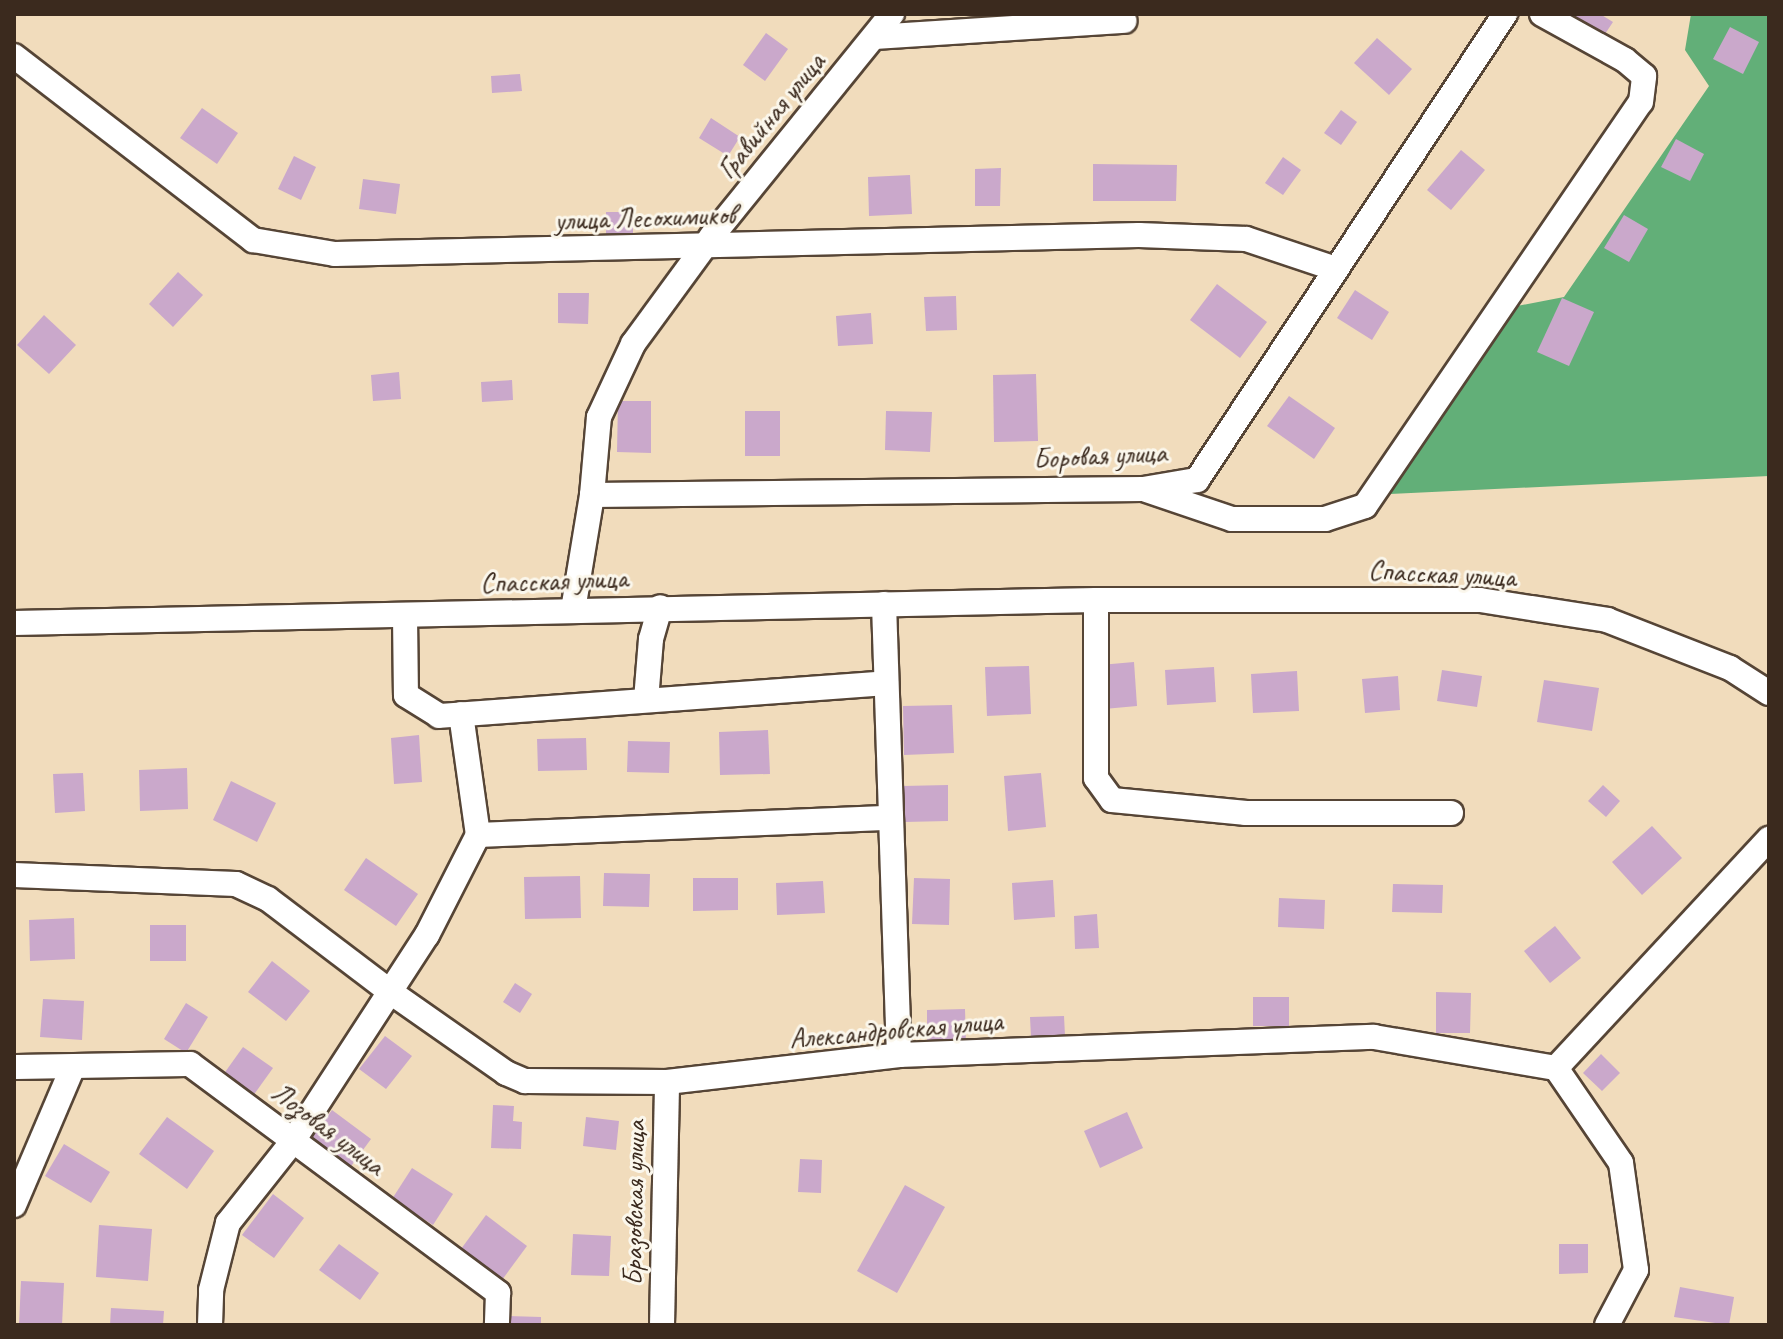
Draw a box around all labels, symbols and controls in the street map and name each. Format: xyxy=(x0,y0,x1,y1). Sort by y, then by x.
street label: Гравийная улица xyxy=(709,45,833,187)
street label: улица Лесохимиков xyxy=(555,198,735,238)
street label: Боровая улица xyxy=(1032,436,1168,476)
street label: Спасская улица xyxy=(1367,553,1517,595)
street label: Спасская улица xyxy=(479,562,629,600)
street label: Александровская улица xyxy=(787,1004,1005,1056)
street label: Лозовая улица xyxy=(264,1075,392,1183)
street label: Бразовская улица xyxy=(616,1119,652,1287)

